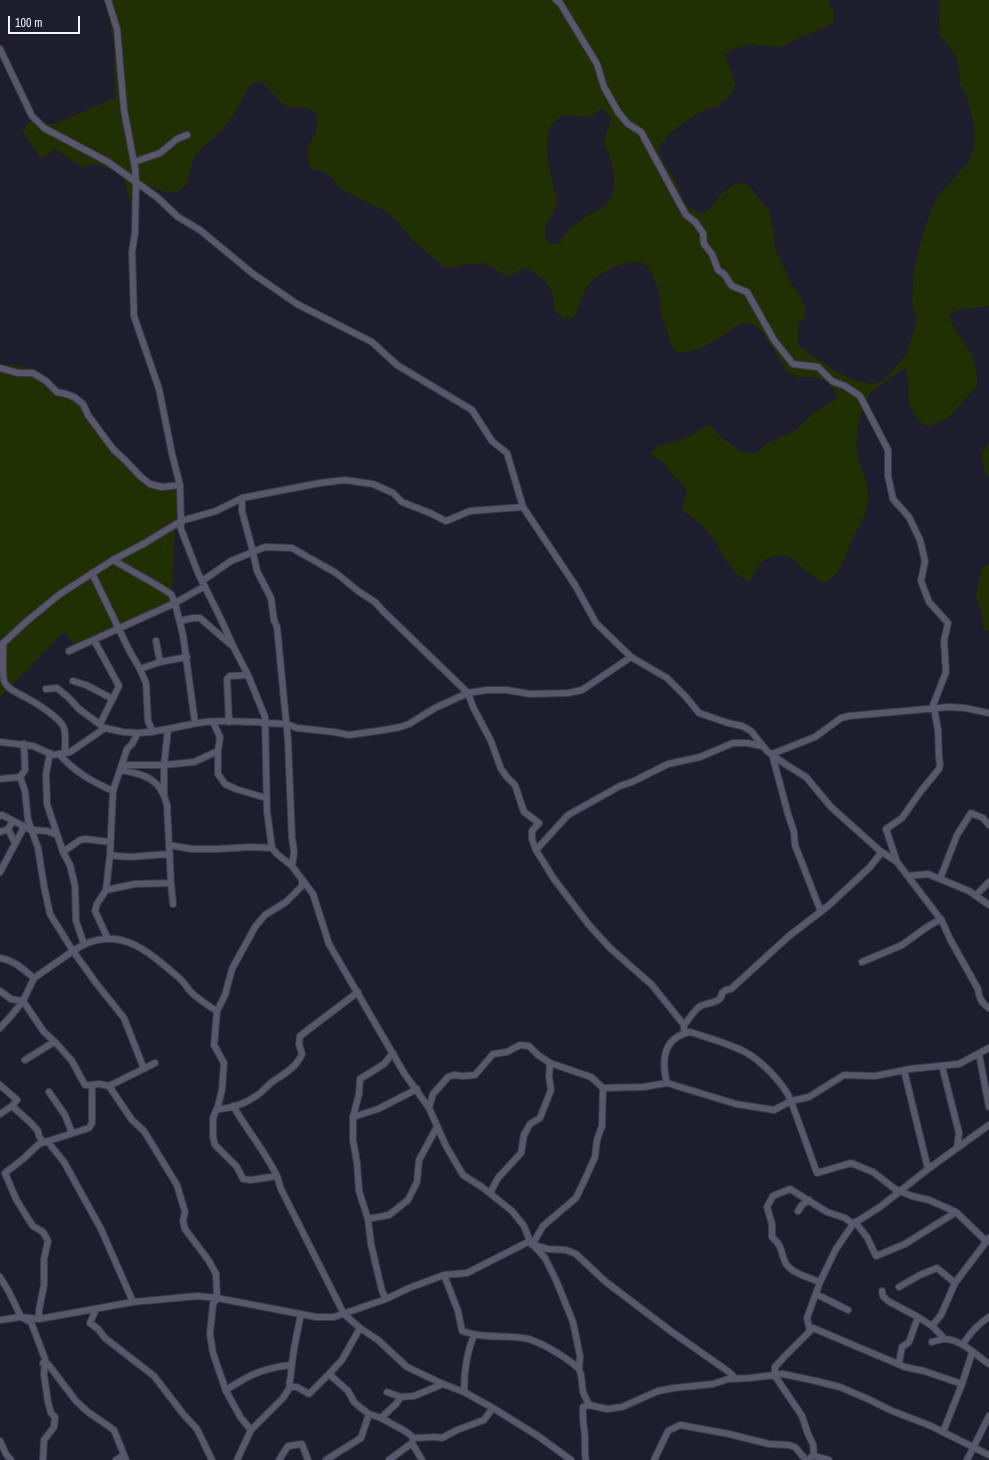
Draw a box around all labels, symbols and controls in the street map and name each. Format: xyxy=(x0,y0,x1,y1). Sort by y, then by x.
scale bar xyxy=(10,8,82,34)
text: 100 m xyxy=(15,15,42,31)

